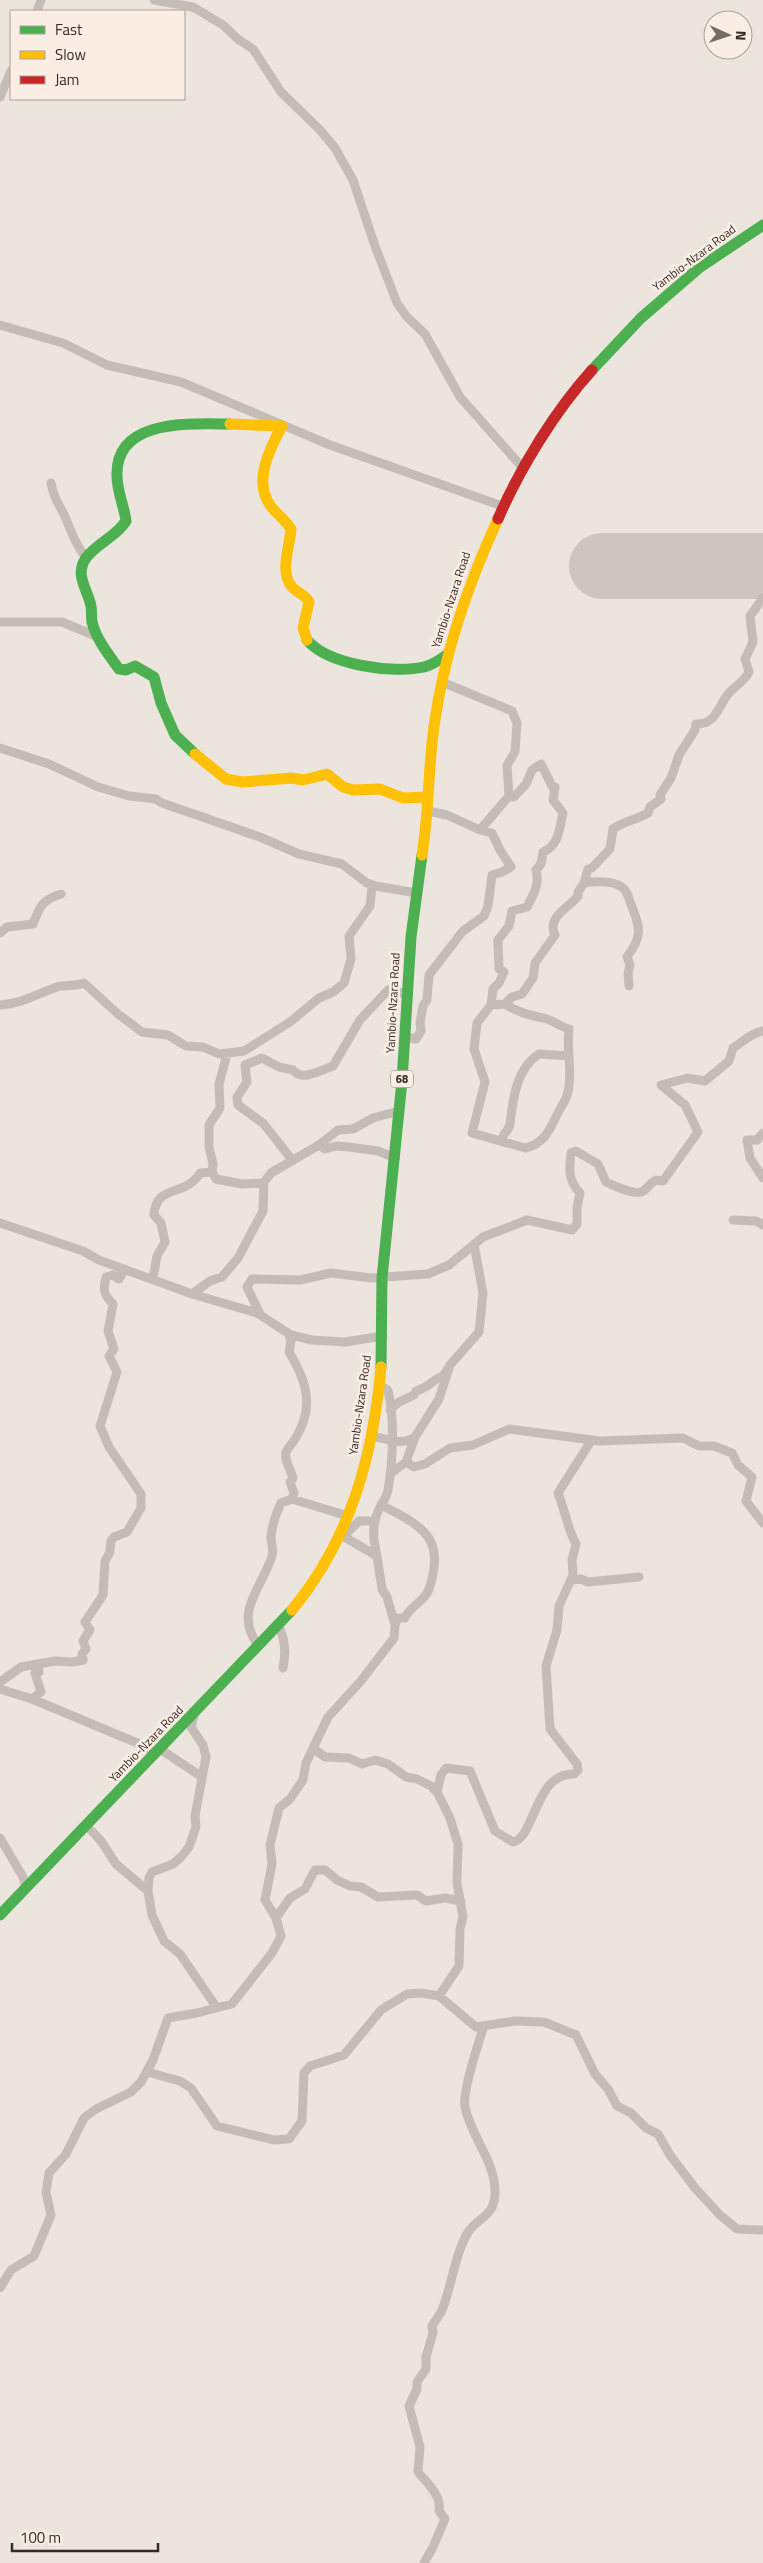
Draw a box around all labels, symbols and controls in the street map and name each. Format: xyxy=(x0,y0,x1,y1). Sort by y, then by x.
legend xyxy=(10,10,185,100)
north arrow xyxy=(703,10,753,60)
text: Fast xyxy=(55,18,83,41)
text: N xyxy=(731,30,752,41)
text: Slow xyxy=(55,43,86,66)
text: Jam xyxy=(55,68,79,91)
street label: Yambio-Nzara Road xyxy=(648,220,740,295)
street label: Yambio-Nzara Road xyxy=(426,549,475,651)
street label: Yambio-Nzara Road xyxy=(380,952,405,1054)
road number: 68 xyxy=(391,1070,413,1088)
street label: Yambio-Nzara Road xyxy=(343,1354,376,1456)
street label: Yambio-Nzara Road xyxy=(104,1701,187,1786)
scale bar xyxy=(12,2520,159,2552)
text: 100 m xyxy=(20,2526,61,2549)

